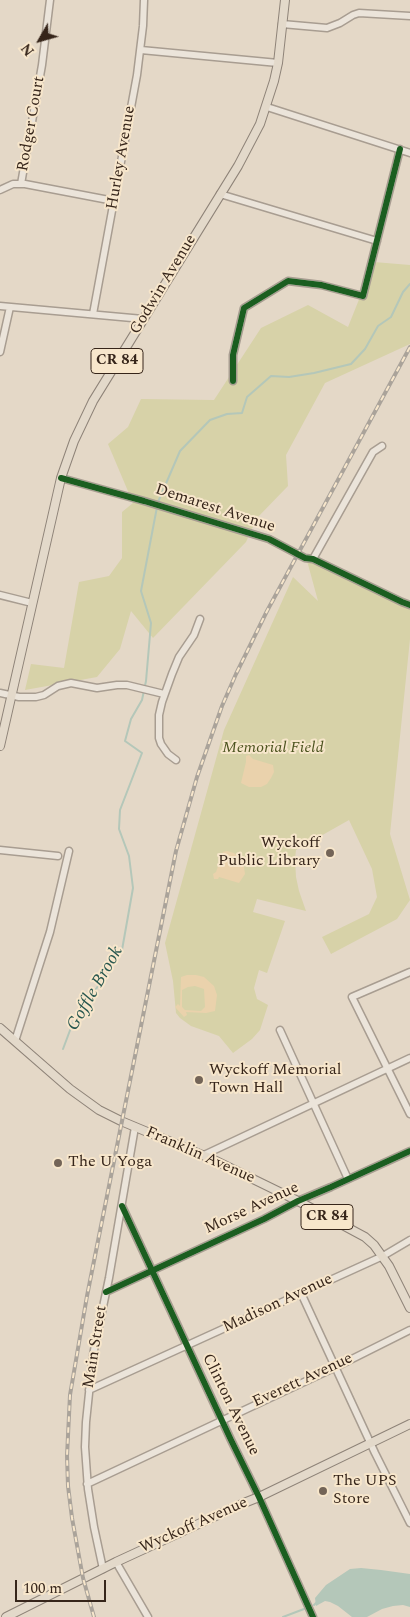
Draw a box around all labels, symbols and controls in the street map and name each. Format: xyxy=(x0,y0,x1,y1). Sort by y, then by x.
north arrow xyxy=(15,15,65,65)
text: N xyxy=(16,39,40,61)
street label: Rodger Court xyxy=(14,75,50,173)
street label: Hurley Avenue xyxy=(103,105,141,211)
street label: Godwin Avenue xyxy=(127,232,201,338)
road number: CR 84 xyxy=(91,348,143,374)
street label: Demarest Avenue xyxy=(153,481,277,537)
park label: Memorial Field xyxy=(222,739,324,759)
place label: Wyckoff Public Library xyxy=(218,834,320,872)
marker: Wyckoff Public Library xyxy=(324,847,336,859)
water label: Goffle Brook xyxy=(63,943,129,1035)
place label: Wyckoff Memorial Town Hall xyxy=(209,1061,342,1099)
marker: Wyckoff Memorial Town Hall xyxy=(193,1074,205,1086)
street label: Franklin Avenue xyxy=(142,1123,258,1189)
place label: The U Yoga xyxy=(68,1153,152,1173)
marker: The U Yoga xyxy=(52,1157,64,1169)
street label: Morse Avenue xyxy=(202,1179,302,1239)
road number: CR 84 xyxy=(301,1204,353,1230)
street label: Madison Avenue xyxy=(220,1270,336,1338)
street label: Main Street xyxy=(80,1304,112,1390)
street label: Everett Avenue xyxy=(250,1349,356,1413)
street label: Clinton Avenue xyxy=(197,1351,263,1459)
place label: The UPS Store xyxy=(333,1472,396,1510)
marker: The UPS Store xyxy=(317,1485,329,1497)
street label: Wyckoff Avenue xyxy=(137,1494,251,1558)
scale bar xyxy=(18,1570,109,1602)
text: 100 m xyxy=(23,1577,62,1600)

